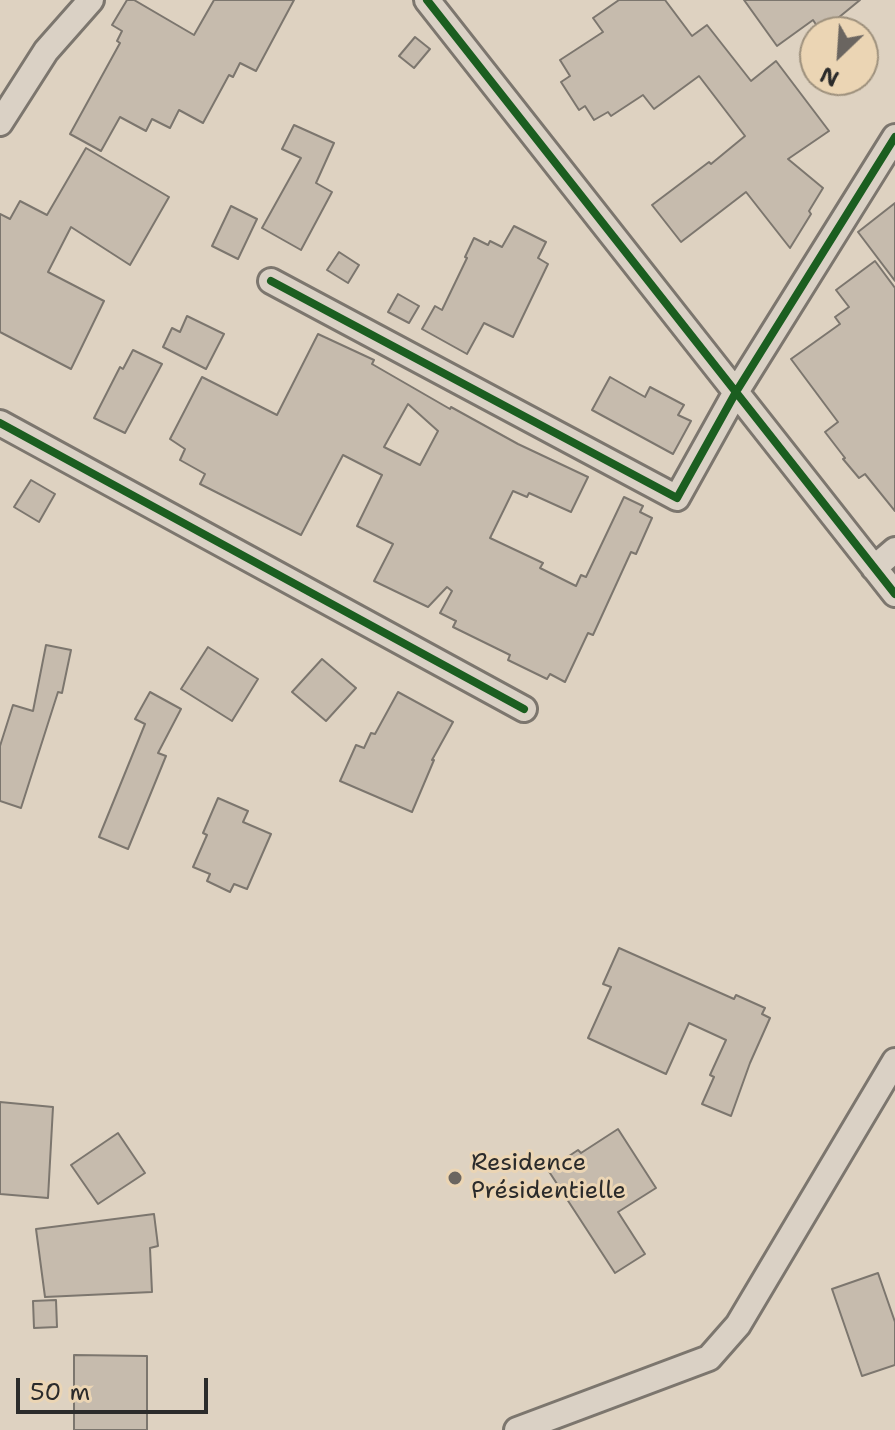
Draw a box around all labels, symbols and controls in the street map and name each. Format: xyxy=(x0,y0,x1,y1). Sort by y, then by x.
north arrow xyxy=(799,16,879,96)
text: N xyxy=(815,60,844,93)
place label: Residence Présidentielle xyxy=(471,1150,626,1206)
marker: Residence Présidentielle xyxy=(446,1169,464,1187)
scale bar xyxy=(20,1362,212,1412)
text: 50 m xyxy=(30,1376,90,1408)

